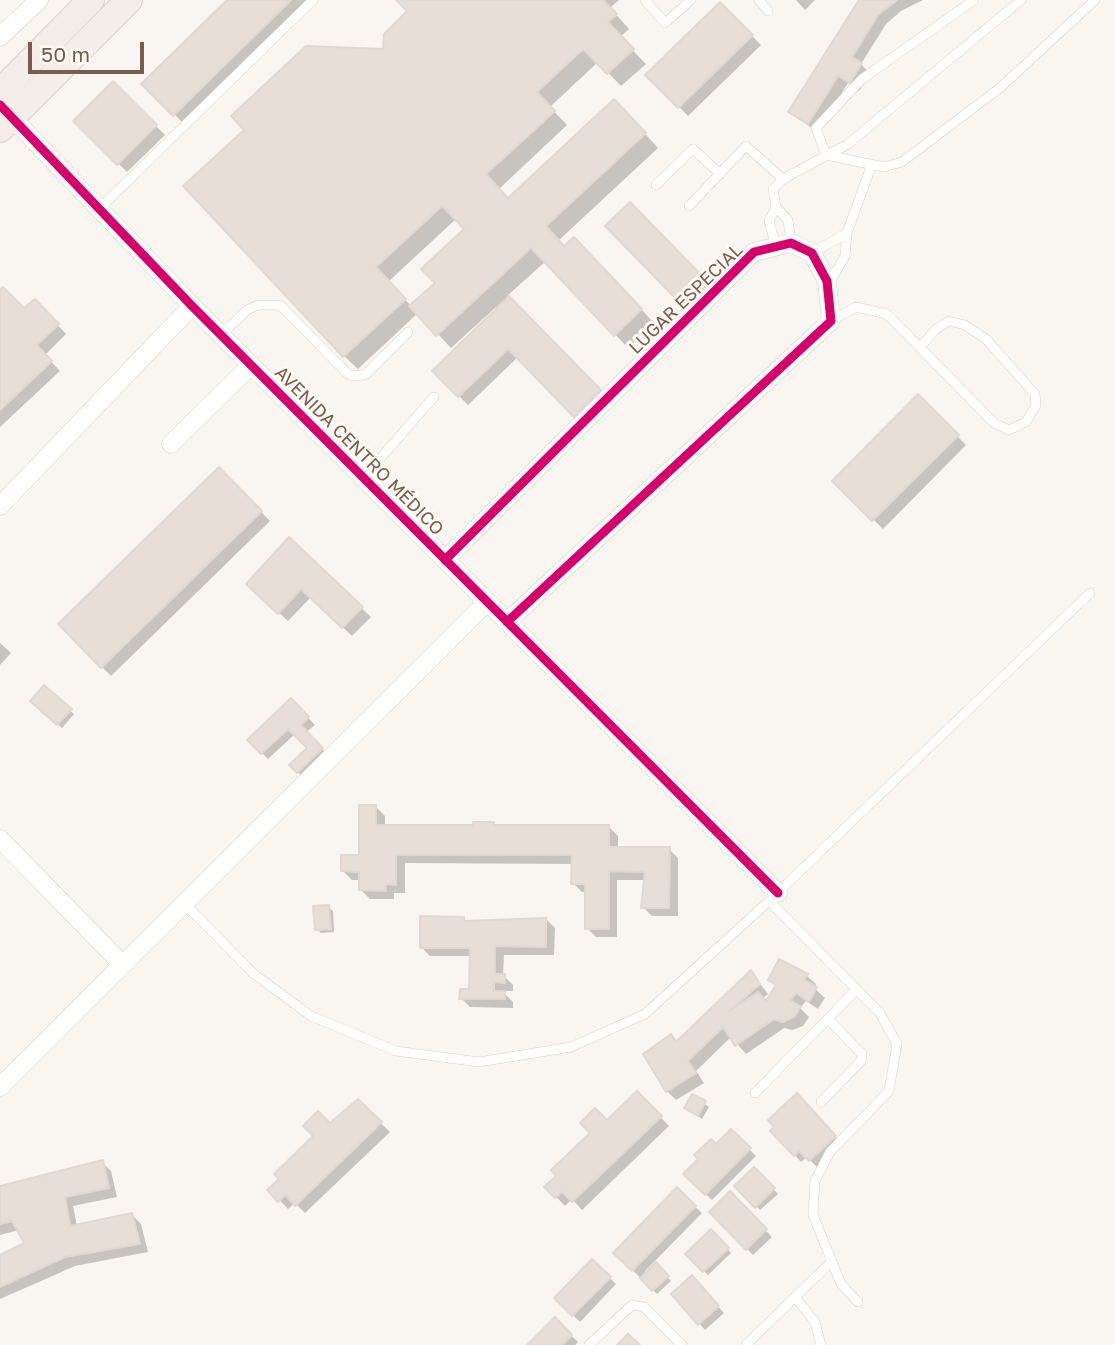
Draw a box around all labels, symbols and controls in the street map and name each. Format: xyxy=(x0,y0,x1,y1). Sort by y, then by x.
scale bar xyxy=(32,28,147,72)
text: 50 m xyxy=(41,41,90,67)
street label: LUGAR ESPECIAL xyxy=(625,239,747,359)
street label: AVENIDA CENTRO MÉDICO xyxy=(270,362,448,540)

